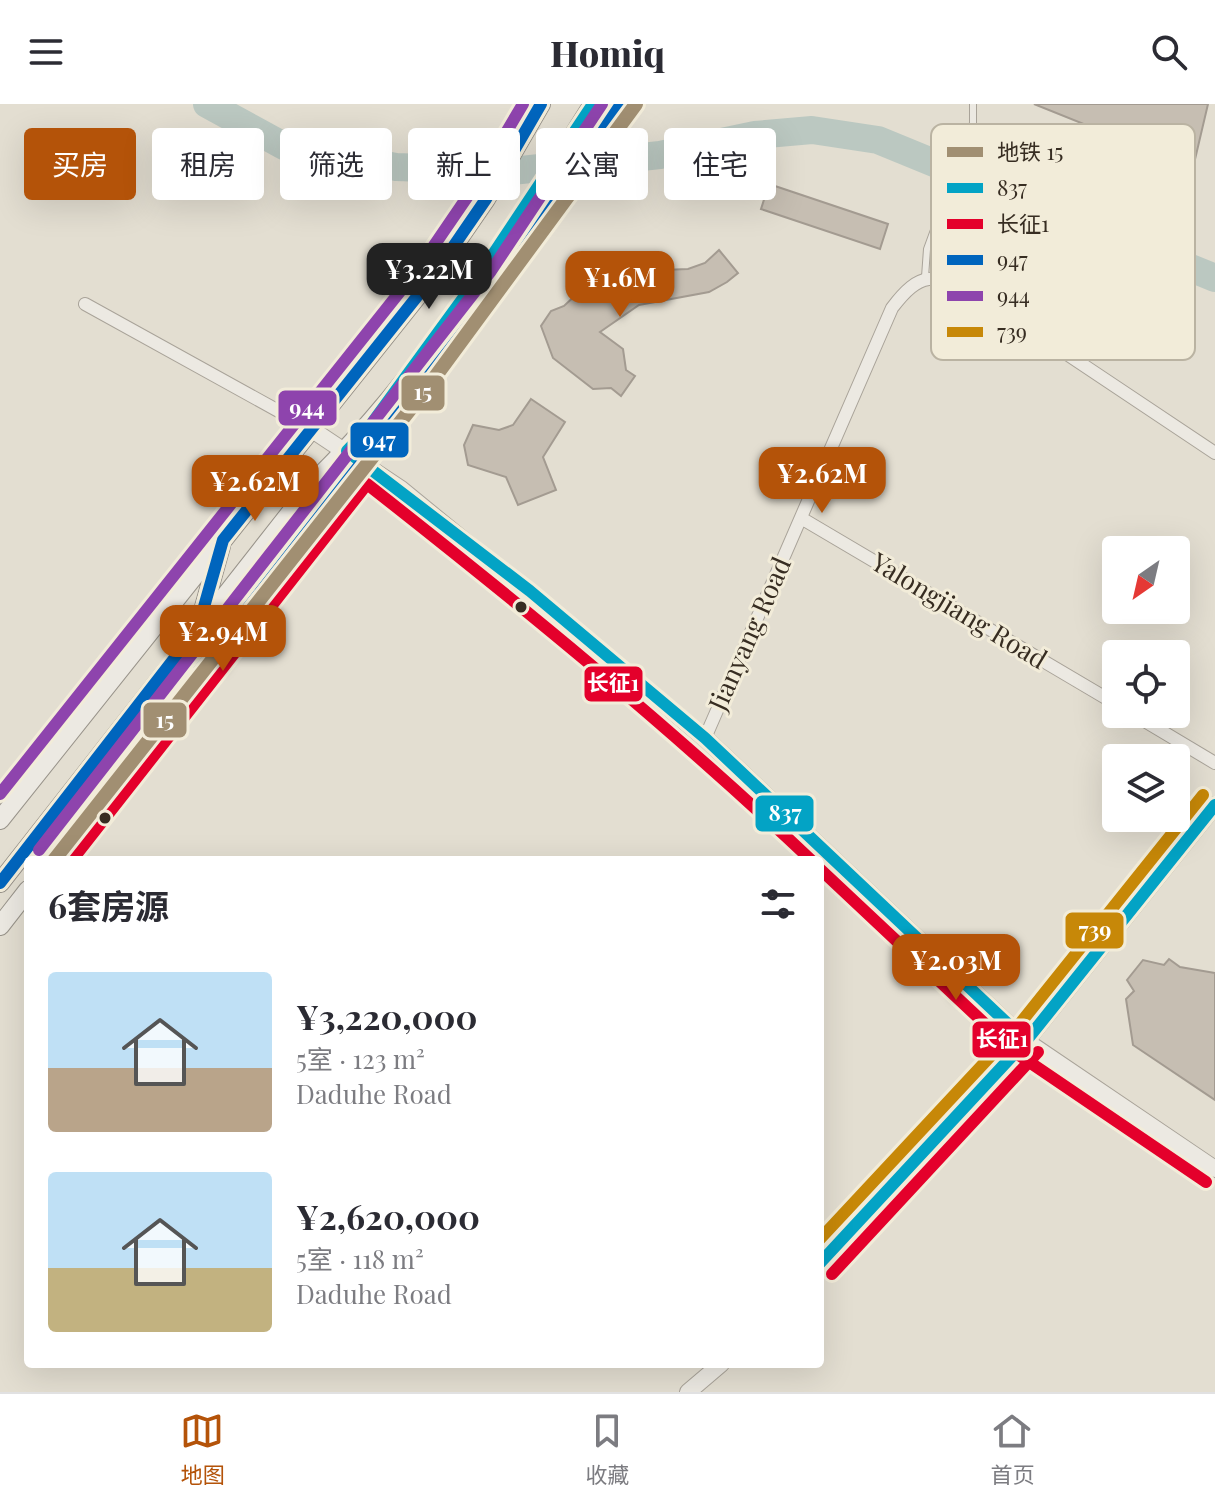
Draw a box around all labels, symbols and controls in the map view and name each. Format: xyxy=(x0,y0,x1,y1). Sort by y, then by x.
text: Homiq xyxy=(550,28,665,76)
icon: menu xyxy=(24,30,68,74)
icon: search xyxy=(1147,30,1191,74)
legend xyxy=(931,124,1195,360)
chip: 买房 xyxy=(24,128,136,200)
chip: 租房 xyxy=(152,128,264,200)
chip: 筛选 xyxy=(280,128,392,200)
chip: 新上 xyxy=(408,128,520,200)
chip: 公寓 xyxy=(536,128,648,200)
chip: 住宅 xyxy=(664,128,776,200)
text: 地铁 15 xyxy=(997,136,1063,166)
text: 837 xyxy=(997,172,1027,202)
text: 长征1 xyxy=(997,208,1049,238)
pin: ¥3.22M xyxy=(364,243,494,311)
text: 947 xyxy=(997,244,1028,274)
text: ¥3.22M xyxy=(385,251,473,286)
pin: ¥1.6M xyxy=(564,251,676,319)
text: ¥1.6M xyxy=(583,259,657,294)
text: 944 xyxy=(997,280,1030,310)
text: 739 xyxy=(997,316,1027,346)
line badge: 15 xyxy=(400,374,446,412)
text: 15 xyxy=(414,376,432,406)
line badge: 944 xyxy=(277,389,338,427)
text: 944 xyxy=(289,392,325,422)
line badge: 947 xyxy=(349,421,410,459)
text: 947 xyxy=(362,424,396,454)
pin: ¥2.62M xyxy=(757,447,887,515)
pin: ¥2.62M xyxy=(190,455,320,523)
text: ¥2.62M xyxy=(777,455,867,490)
text: ¥2.62M xyxy=(210,463,300,498)
north arrow xyxy=(1102,536,1190,624)
map controls xyxy=(1102,536,1190,832)
street label: Yalongjiang Road xyxy=(865,543,1054,676)
street label: Jianyang Road xyxy=(699,551,798,717)
unlabelled marker xyxy=(513,599,529,615)
pin: ¥2.94M xyxy=(158,605,288,673)
text: ¥2.94M xyxy=(178,613,268,648)
button: locate xyxy=(1102,640,1190,728)
line badge: 长征1 xyxy=(583,665,644,703)
text: 长征1 xyxy=(587,667,639,697)
line badge: 15 xyxy=(142,701,188,739)
text: 15 xyxy=(156,704,174,734)
button: layers xyxy=(1102,744,1190,832)
line badge: 837 xyxy=(754,794,815,833)
text: 837 xyxy=(769,797,801,827)
unlabelled marker xyxy=(97,810,113,826)
text: 6套房源 xyxy=(48,882,169,928)
icon: filters xyxy=(756,882,800,926)
line badge: 739 xyxy=(1064,911,1125,950)
text: 739 xyxy=(1079,914,1111,944)
pin: ¥2.03M xyxy=(891,934,1021,1002)
text: ¥2.03M xyxy=(910,942,1002,977)
text: ¥3,220,000 xyxy=(296,993,477,1039)
icon: home xyxy=(112,1004,208,1100)
line badge: 长征1 xyxy=(971,1020,1032,1059)
text: 长征1 xyxy=(976,1023,1028,1053)
text: 5室 · 123 m² xyxy=(296,1041,425,1076)
text: Daduhe Road xyxy=(296,1076,452,1111)
text: ¥2,620,000 xyxy=(296,1193,480,1239)
icon: home xyxy=(112,1204,208,1300)
text: 5室 · 118 m² xyxy=(296,1241,424,1276)
text: Daduhe Road xyxy=(296,1276,452,1311)
tab: 地图 xyxy=(180,1409,225,1489)
tab: 收藏 xyxy=(585,1409,630,1489)
tab: 首页 xyxy=(990,1409,1035,1489)

